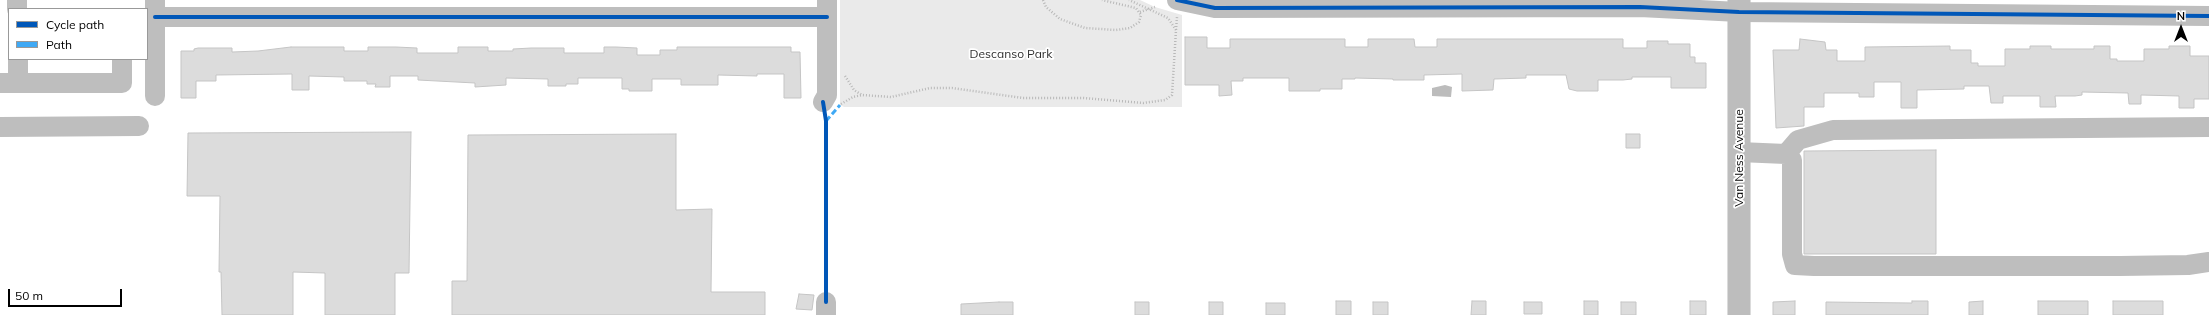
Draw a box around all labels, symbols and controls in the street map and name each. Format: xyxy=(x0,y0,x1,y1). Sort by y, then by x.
legend xyxy=(8,8,148,60)
north arrow xyxy=(2161,8,2201,48)
text: N xyxy=(2177,9,2185,23)
text: Cycle path xyxy=(46,17,104,32)
text: Path xyxy=(46,37,72,52)
park label: Descanso Park xyxy=(970,47,1052,61)
street label: Van Ness Avenue xyxy=(1732,109,1746,207)
scale bar xyxy=(10,281,124,307)
text: 50 m xyxy=(15,288,43,303)

